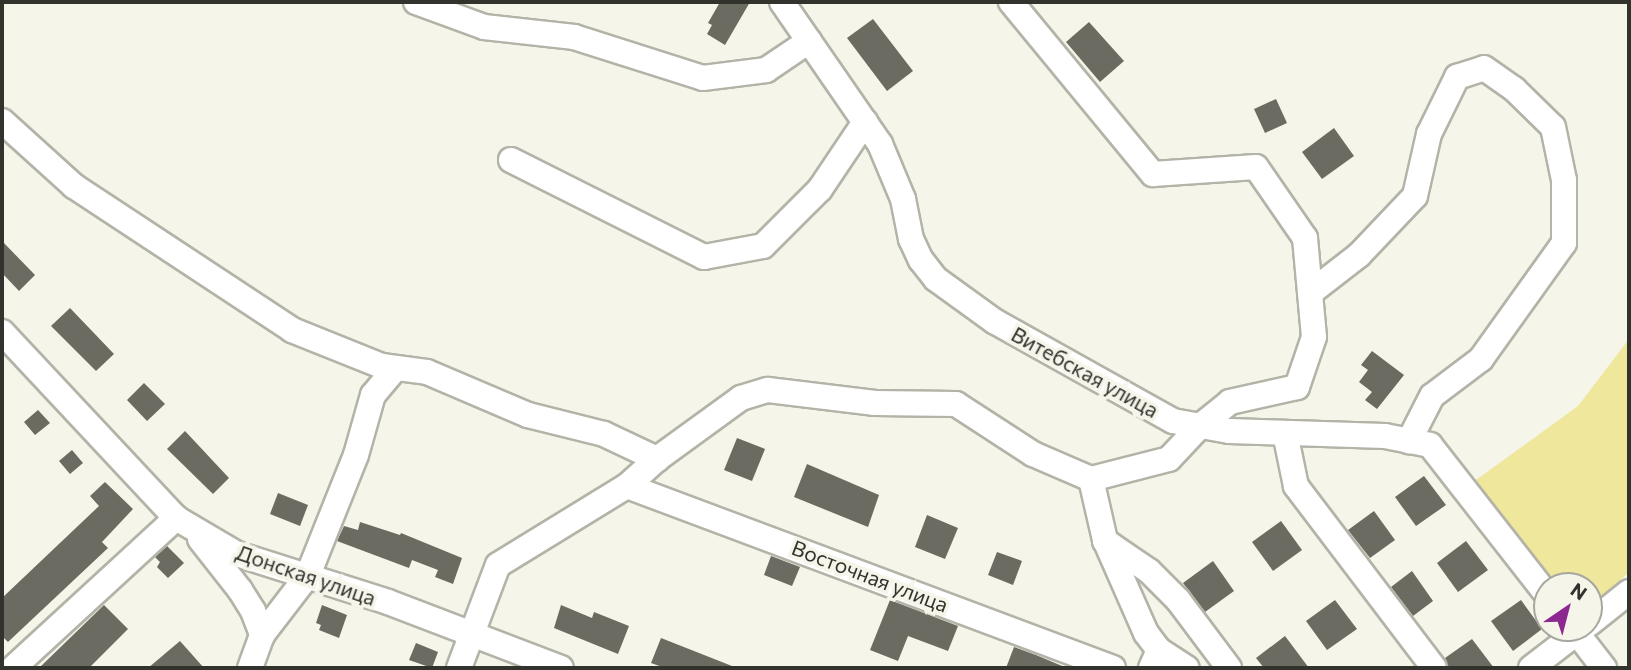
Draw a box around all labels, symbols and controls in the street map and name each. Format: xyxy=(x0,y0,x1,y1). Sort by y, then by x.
street label: Витебская улица xyxy=(1007,321,1163,423)
street label: Восточная улица xyxy=(788,535,952,617)
street label: Донская улица xyxy=(233,539,379,611)
north arrow xyxy=(1533,572,1603,642)
text: N xyxy=(1567,578,1592,605)

